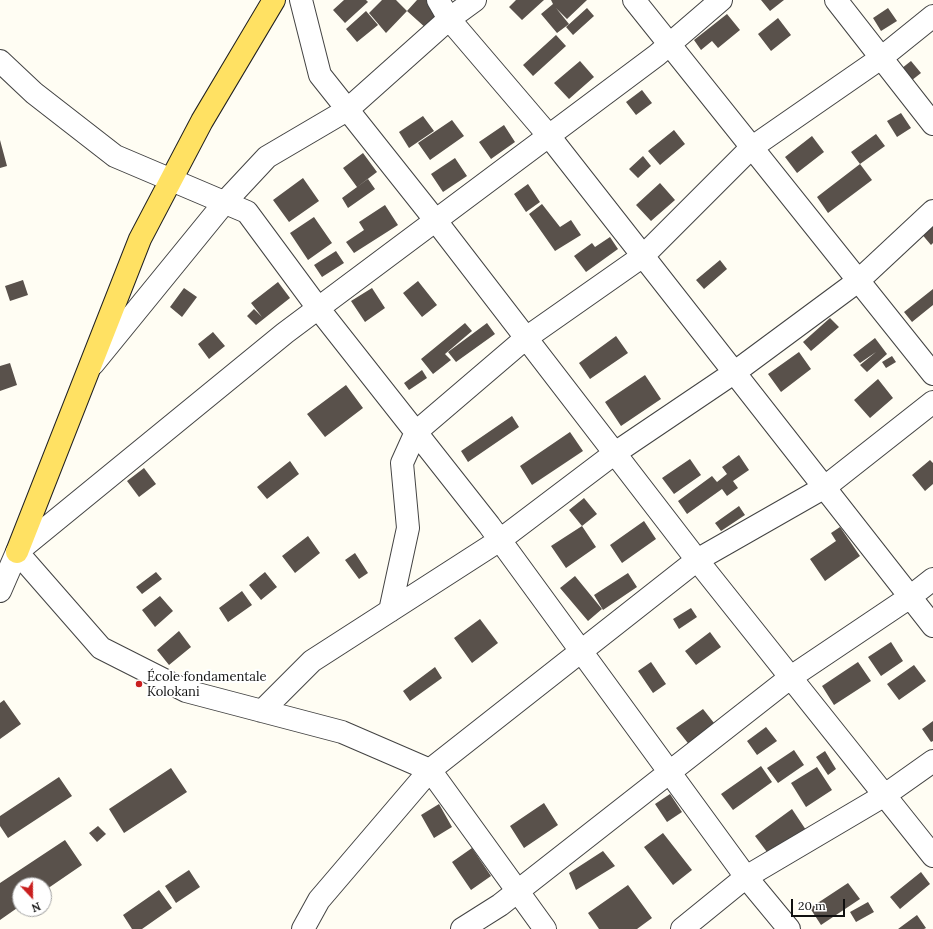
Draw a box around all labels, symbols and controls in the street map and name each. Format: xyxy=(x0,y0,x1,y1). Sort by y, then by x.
place label: École fondamentale Kolokani xyxy=(147,669,267,700)
marker: École fondamentale Kolokani xyxy=(134,679,144,689)
north arrow xyxy=(12,877,52,917)
scale bar xyxy=(793,891,847,917)
text: 20 m xyxy=(798,898,826,913)
text: N xyxy=(30,899,43,915)

